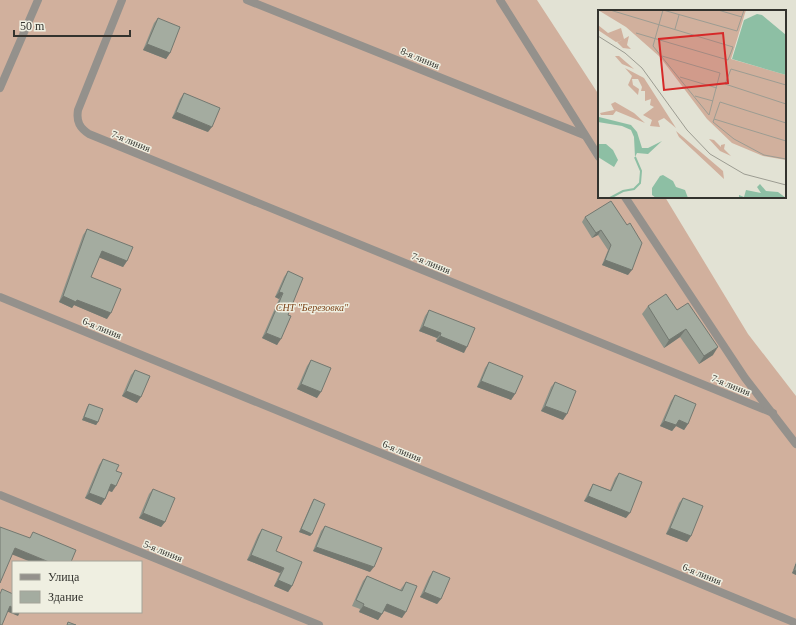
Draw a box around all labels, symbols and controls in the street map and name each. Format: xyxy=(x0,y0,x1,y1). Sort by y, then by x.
inset map xyxy=(598,10,786,198)
scale bar xyxy=(14,12,130,38)
text: 50 m xyxy=(20,19,45,33)
street label: 8-я линия xyxy=(399,45,441,71)
street label: 7-я линия xyxy=(110,128,152,154)
street label: 7-я линия xyxy=(410,250,452,276)
park label: СНТ "Березовка" xyxy=(276,302,349,313)
street label: 6-я линия xyxy=(81,315,123,341)
street label: 7-я линия xyxy=(710,372,752,398)
street label: 6-я линия xyxy=(381,438,423,464)
street label: 5-я линия xyxy=(142,538,184,564)
legend xyxy=(12,561,142,613)
street label: 6-я линия xyxy=(681,561,723,587)
text: Улица xyxy=(48,570,80,584)
text: Здание xyxy=(48,590,83,604)

